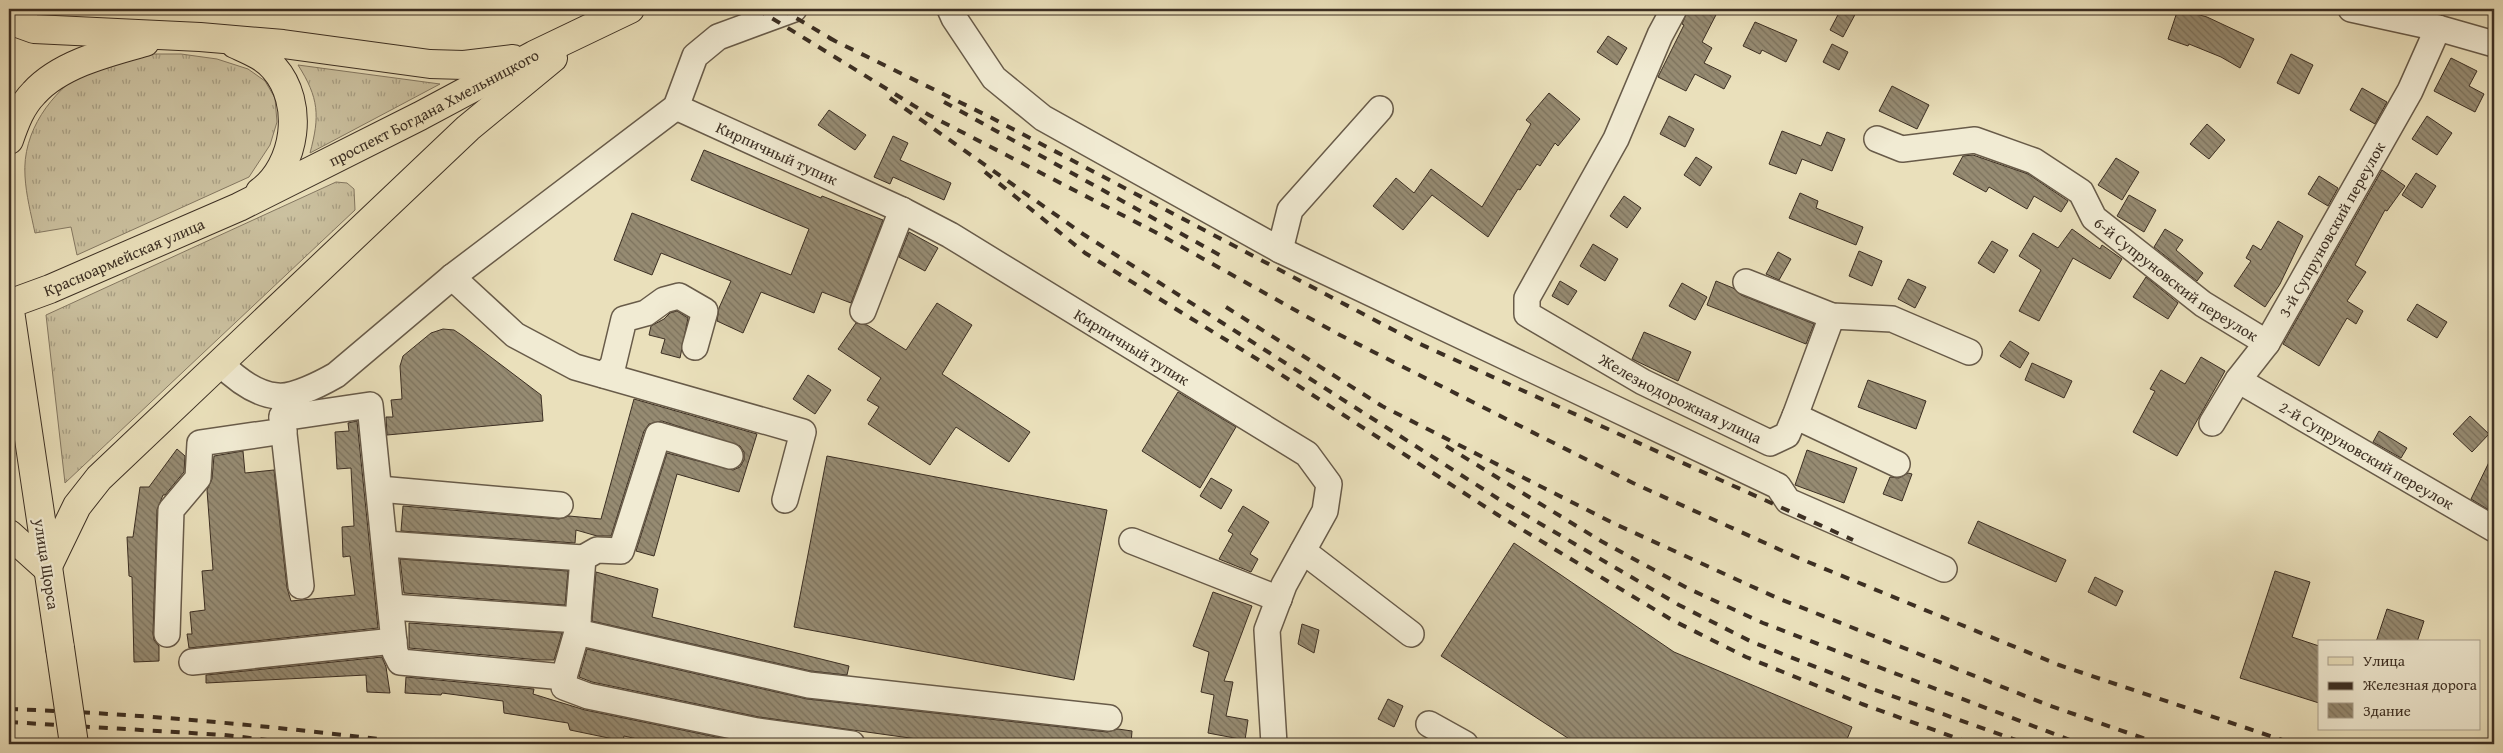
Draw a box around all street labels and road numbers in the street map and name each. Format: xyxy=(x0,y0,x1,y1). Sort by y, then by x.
street label: проспект Богдана Хмельницкого xyxy=(324,43,543,172)
street label: Кирпичный тупик xyxy=(712,115,842,191)
street label: 3-й Супруновский переулок xyxy=(2272,137,2391,322)
street label: Красноармейская улица xyxy=(40,211,209,302)
street label: 6-й Супруновский переулок xyxy=(2089,211,2263,347)
street label: Кирпичный тупик xyxy=(1070,302,1195,392)
street label: Железнодорожная улица xyxy=(1594,346,1766,450)
street label: 2-й Супруновский переулок xyxy=(2275,395,2459,516)
street label: улица Щорса xyxy=(28,516,66,612)

